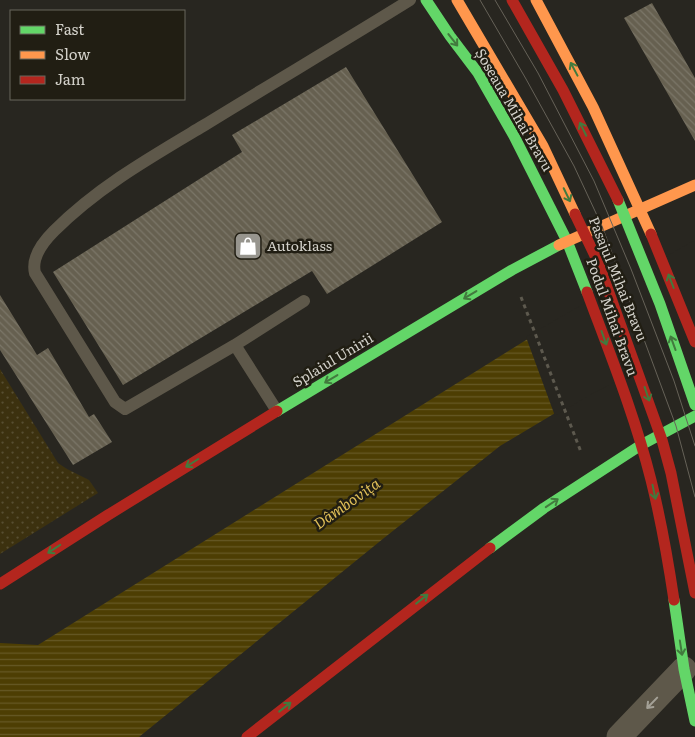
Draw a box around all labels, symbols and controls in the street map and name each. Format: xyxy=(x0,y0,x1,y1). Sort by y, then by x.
legend xyxy=(10,10,185,100)
text: Fast xyxy=(55,17,84,40)
one-way arrow xyxy=(448,33,459,46)
text: Slow xyxy=(55,42,90,65)
street label: Șoseaua Mihai Bravu xyxy=(471,44,558,175)
one-way arrow xyxy=(569,62,579,77)
text: Jam xyxy=(55,67,86,90)
one-way arrow xyxy=(578,122,588,137)
one-way arrow xyxy=(562,187,572,202)
street label: Pasajul Mihai Bravu xyxy=(585,213,653,344)
shop icon: Autoklass xyxy=(233,231,263,261)
place label: Autoklass xyxy=(267,235,332,255)
street label: Podul Mihai Bravu xyxy=(582,255,644,379)
one-way arrow xyxy=(666,273,675,288)
one-way arrow xyxy=(464,291,478,301)
street label: Splaiul Unirii xyxy=(288,327,377,391)
one-way arrow xyxy=(600,330,609,345)
one-way arrow xyxy=(668,336,677,351)
one-way arrow xyxy=(324,374,338,384)
one-way arrow xyxy=(643,386,652,401)
one-way arrow xyxy=(185,458,199,468)
water label: Dâmbovița xyxy=(308,471,384,534)
one-way arrow xyxy=(650,483,659,499)
one-way arrow xyxy=(545,497,559,507)
one-way arrow xyxy=(47,544,61,554)
one-way arrow xyxy=(415,594,428,605)
one-way arrow xyxy=(677,640,687,656)
one-way arrow xyxy=(646,696,658,709)
one-way arrow xyxy=(278,701,291,712)

